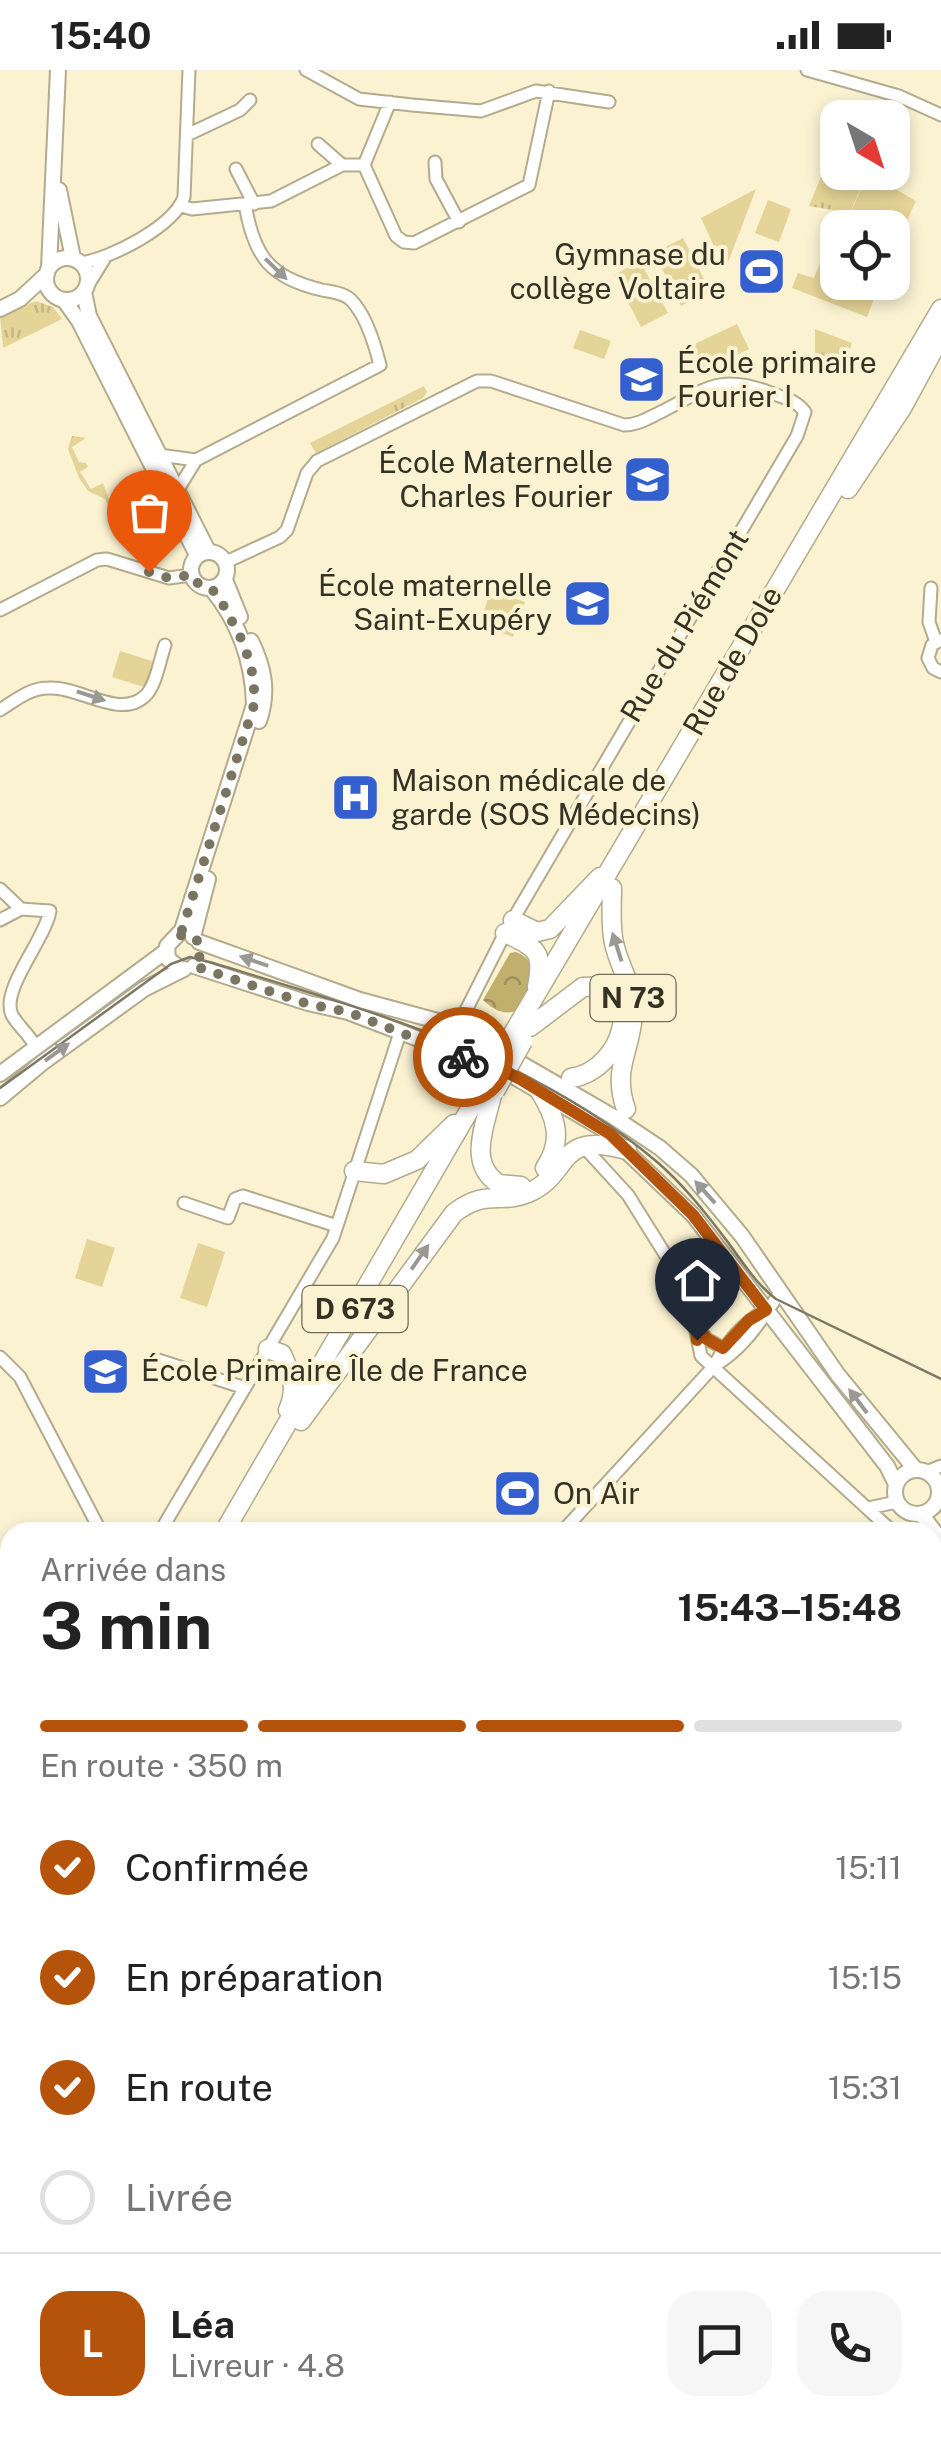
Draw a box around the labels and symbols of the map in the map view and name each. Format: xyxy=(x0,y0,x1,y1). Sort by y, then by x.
north arrow xyxy=(820,100,910,190)
place label: Gymnase du collège Voltaire xyxy=(509,236,726,306)
sports icon: Gymnase du collège Voltaire xyxy=(735,246,787,298)
one-way arrow xyxy=(264,257,288,281)
place label: École primaire Fourier I xyxy=(677,344,877,414)
school or university icon: École primaire Fourier I xyxy=(616,354,668,406)
place label: École Maternelle Charles Fourier xyxy=(378,444,613,514)
school or university icon: École Maternelle Charles Fourier xyxy=(622,454,674,506)
pin xyxy=(107,470,192,573)
street label: Rue du Piémont xyxy=(612,523,756,728)
place label: École maternelle Saint-Exupéry xyxy=(318,567,552,637)
school or university icon: École maternelle Saint-Exupéry xyxy=(561,577,613,629)
street label: Rue de Dole xyxy=(675,580,789,741)
one-way arrow xyxy=(76,689,106,704)
place label: Maison médicale de garde (SOS Médecins) xyxy=(391,762,701,832)
hospital icon: Maison médicale de garde (SOS Médecins) xyxy=(330,772,382,824)
one-way arrow xyxy=(609,931,624,961)
one-way arrow xyxy=(238,953,268,968)
road number: N 73 xyxy=(590,975,676,1021)
courier xyxy=(413,1007,513,1107)
one-way arrow xyxy=(44,1043,70,1063)
one-way arrow xyxy=(695,1180,717,1205)
pin xyxy=(655,1238,740,1341)
one-way arrow xyxy=(410,1244,429,1270)
road number: D 673 xyxy=(302,1286,408,1332)
school or university icon: École Primaire Île de France xyxy=(80,1345,132,1397)
place label: École Primaire Île de France xyxy=(141,1352,528,1388)
one-way arrow xyxy=(848,1388,869,1414)
sports icon: On Air xyxy=(492,1468,544,1520)
place label: On Air xyxy=(553,1475,640,1511)

